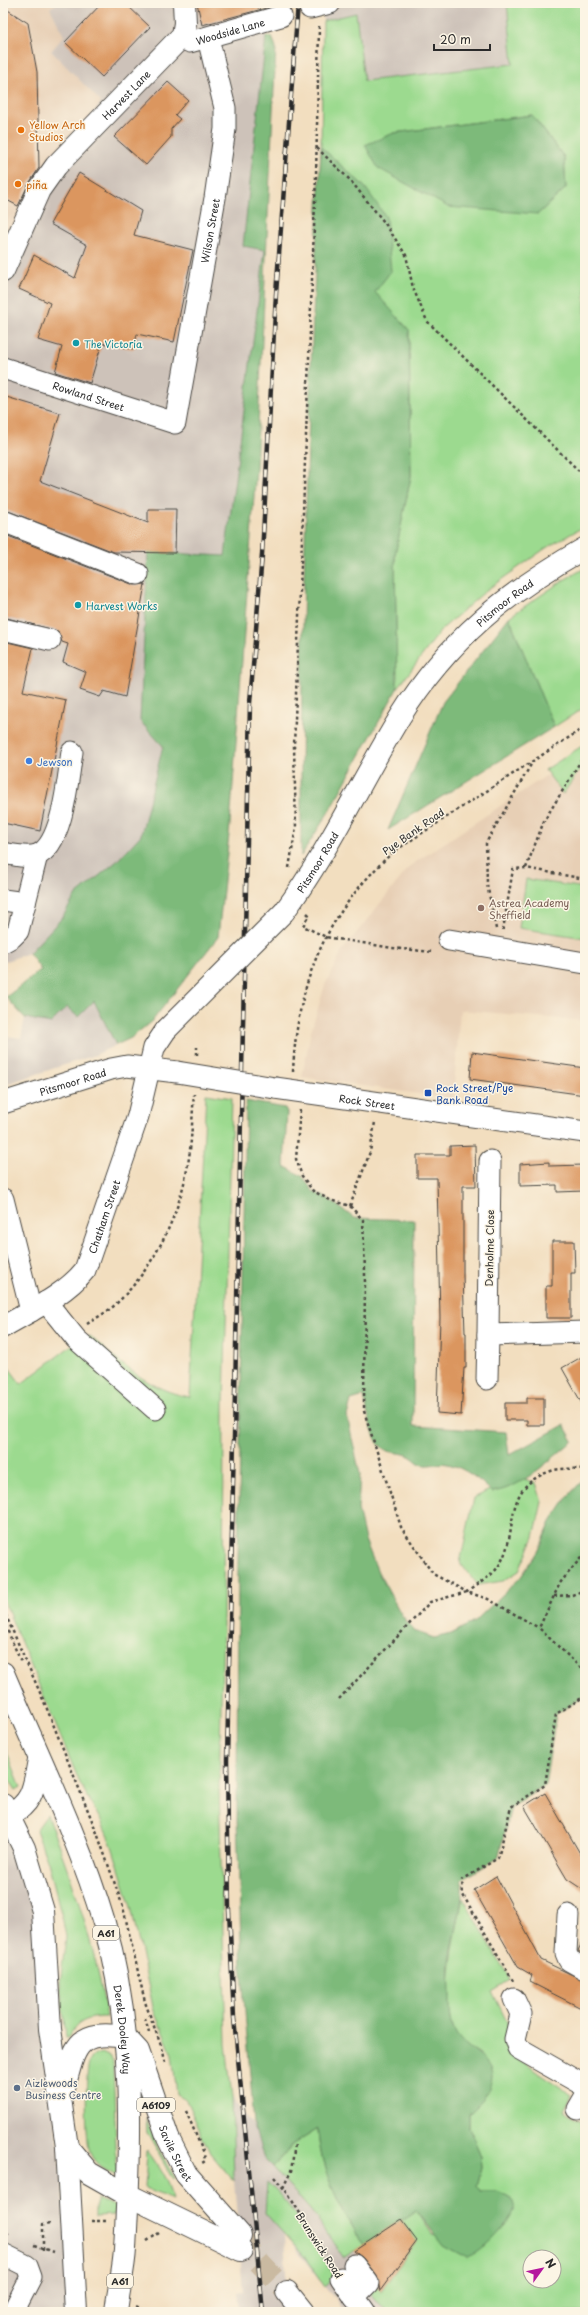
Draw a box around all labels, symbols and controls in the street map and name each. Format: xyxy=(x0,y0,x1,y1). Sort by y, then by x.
street label: Woodside Lane xyxy=(194,13,267,48)
scale bar xyxy=(434,26,490,52)
text: 20 m xyxy=(440,30,471,48)
street label: Harvest Lane xyxy=(98,66,154,122)
place label: Yellow Arch Studios xyxy=(29,117,85,144)
marker: Yellow Arch Studios xyxy=(16,125,26,135)
place label: piña xyxy=(26,177,48,192)
marker: piña xyxy=(13,179,23,189)
street label: Wilson Street xyxy=(196,197,222,264)
place label: The Victoria xyxy=(84,336,143,351)
marker: The Victoria xyxy=(71,338,81,348)
street label: Rowland Street xyxy=(51,377,127,414)
street label: Pitsmoor Road xyxy=(472,575,536,629)
place label: Harvest Works xyxy=(86,598,158,613)
marker: Harvest Works xyxy=(73,600,83,610)
place label: Jewson xyxy=(37,754,73,769)
marker: Jewson xyxy=(24,756,34,766)
street label: Pye Bank Road xyxy=(379,804,448,859)
street label: Pitsmoor Road xyxy=(292,828,341,895)
place label: Astrea Academy Sheffield xyxy=(489,895,570,922)
marker: Astrea Academy Sheffield xyxy=(476,903,486,913)
street label: Pitsmoor Road xyxy=(37,1063,108,1099)
place label: Rock Street/Pye Bank Road xyxy=(436,1080,513,1107)
marker: Rock Street/Pye Bank Road xyxy=(423,1088,433,1098)
street label: Rock Street xyxy=(338,1090,396,1112)
street label: Chatham Street xyxy=(84,1178,123,1255)
street label: Denholme Close xyxy=(481,1209,497,1287)
road number: A61 xyxy=(93,1926,119,1940)
street label: Derek Dooley Way xyxy=(111,1983,135,2075)
place label: Aizlewoods Business Centre xyxy=(25,2075,101,2102)
marker: Aizlewoods Business Centre xyxy=(12,2083,22,2093)
road number: A6109 xyxy=(137,2098,175,2112)
street label: Savile Street xyxy=(156,2123,196,2184)
street label: Brunswick Road xyxy=(293,2209,347,2281)
north arrow xyxy=(522,2249,562,2289)
text: N xyxy=(541,2255,560,2272)
road number: A61 xyxy=(107,2274,133,2288)

